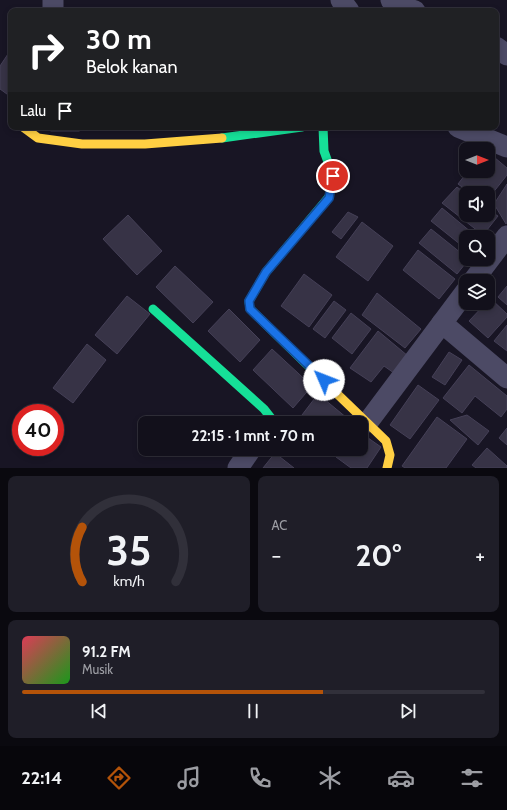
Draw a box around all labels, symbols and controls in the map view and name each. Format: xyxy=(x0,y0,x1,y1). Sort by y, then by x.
text: 30 m xyxy=(86,22,152,56)
icon: right xyxy=(20,24,72,76)
text: Belok kanan xyxy=(86,56,178,78)
icon: arrive xyxy=(54,100,76,122)
text: Lalu xyxy=(20,102,46,120)
north arrow xyxy=(459,142,495,178)
map controls xyxy=(459,142,495,310)
pin xyxy=(316,159,350,193)
icon: arrive xyxy=(322,165,344,187)
button: sound xyxy=(459,186,495,222)
button: search xyxy=(459,230,495,266)
button: layers xyxy=(459,274,495,310)
position arrow xyxy=(303,359,345,401)
speed limit sign: 40 xyxy=(12,404,64,456)
text: 22:15 · 1 mnt · 70 m xyxy=(191,427,315,445)
text: AC xyxy=(272,517,287,533)
text: 35 xyxy=(106,525,151,575)
text: 20° xyxy=(355,537,401,574)
text: − xyxy=(272,542,281,569)
text: + xyxy=(475,542,485,569)
text: km/h xyxy=(113,572,144,590)
text: 91.2 FM xyxy=(82,643,131,661)
text: Musik xyxy=(82,661,113,677)
icon: previous xyxy=(88,700,110,722)
icon: pause xyxy=(242,700,264,722)
icon: next xyxy=(397,700,419,722)
icon: directions xyxy=(105,764,133,792)
icon: music xyxy=(175,764,203,792)
icon: phone xyxy=(246,764,274,792)
icon: climate xyxy=(316,764,344,792)
icon: car xyxy=(387,764,415,792)
icon: filters xyxy=(458,764,486,792)
text: 22:14 xyxy=(21,767,62,789)

